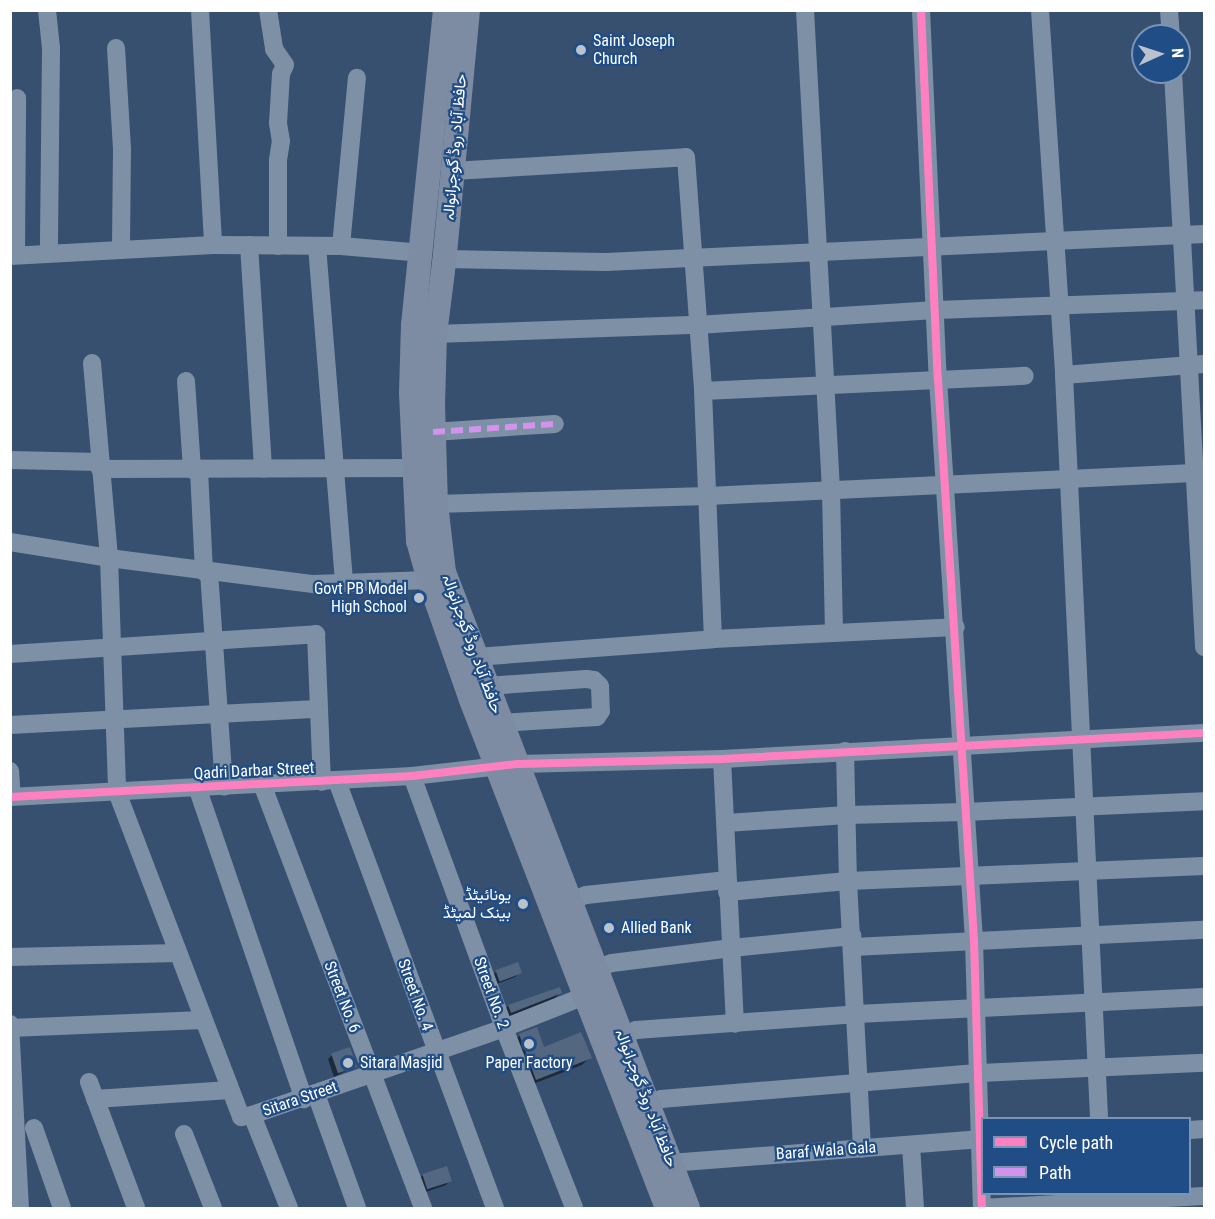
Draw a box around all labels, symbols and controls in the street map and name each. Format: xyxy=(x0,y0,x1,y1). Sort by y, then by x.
north arrow xyxy=(1131,24,1191,84)
place label: Saint Joseph Church xyxy=(593,31,675,69)
marker: Saint Joseph Church xyxy=(574,43,588,57)
text: N xyxy=(1168,48,1187,59)
street label: حافظ آباد روڈ گوجرانوالہ xyxy=(439,73,471,221)
street label: حافظ آباد روڈ گوجرانوالہ xyxy=(438,572,506,716)
place label: Govt PB Model High School xyxy=(314,579,407,617)
marker: Govt PB Model High School xyxy=(412,591,426,605)
street label: Qadri Darbar Street xyxy=(193,758,315,784)
place label: یونائیٹڈ بینک لمیٹڈ xyxy=(443,885,511,923)
marker: یونائیٹڈ بینک لمیٹڈ xyxy=(516,897,530,911)
place label: Allied Bank xyxy=(621,918,692,938)
marker: Allied Bank xyxy=(602,921,616,935)
street label: Street No. 2 xyxy=(469,955,513,1031)
street label: Street No. 4 xyxy=(393,957,437,1033)
street label: Street No. 6 xyxy=(320,959,364,1035)
street label: حافظ آباد روڈ گوجرانوالہ xyxy=(611,1026,681,1170)
marker: Paper Factory xyxy=(522,1037,536,1051)
place label: Sitara Masjid xyxy=(360,1053,443,1073)
place label: Paper Factory xyxy=(485,1053,573,1073)
marker: Sitara Masjid xyxy=(341,1056,355,1070)
street label: Sitara Street xyxy=(260,1077,340,1121)
legend xyxy=(981,1117,1191,1195)
text: Cycle path xyxy=(1039,1132,1113,1153)
street label: Baraf Wala Gala xyxy=(775,1138,877,1164)
text: Path xyxy=(1039,1162,1072,1183)

